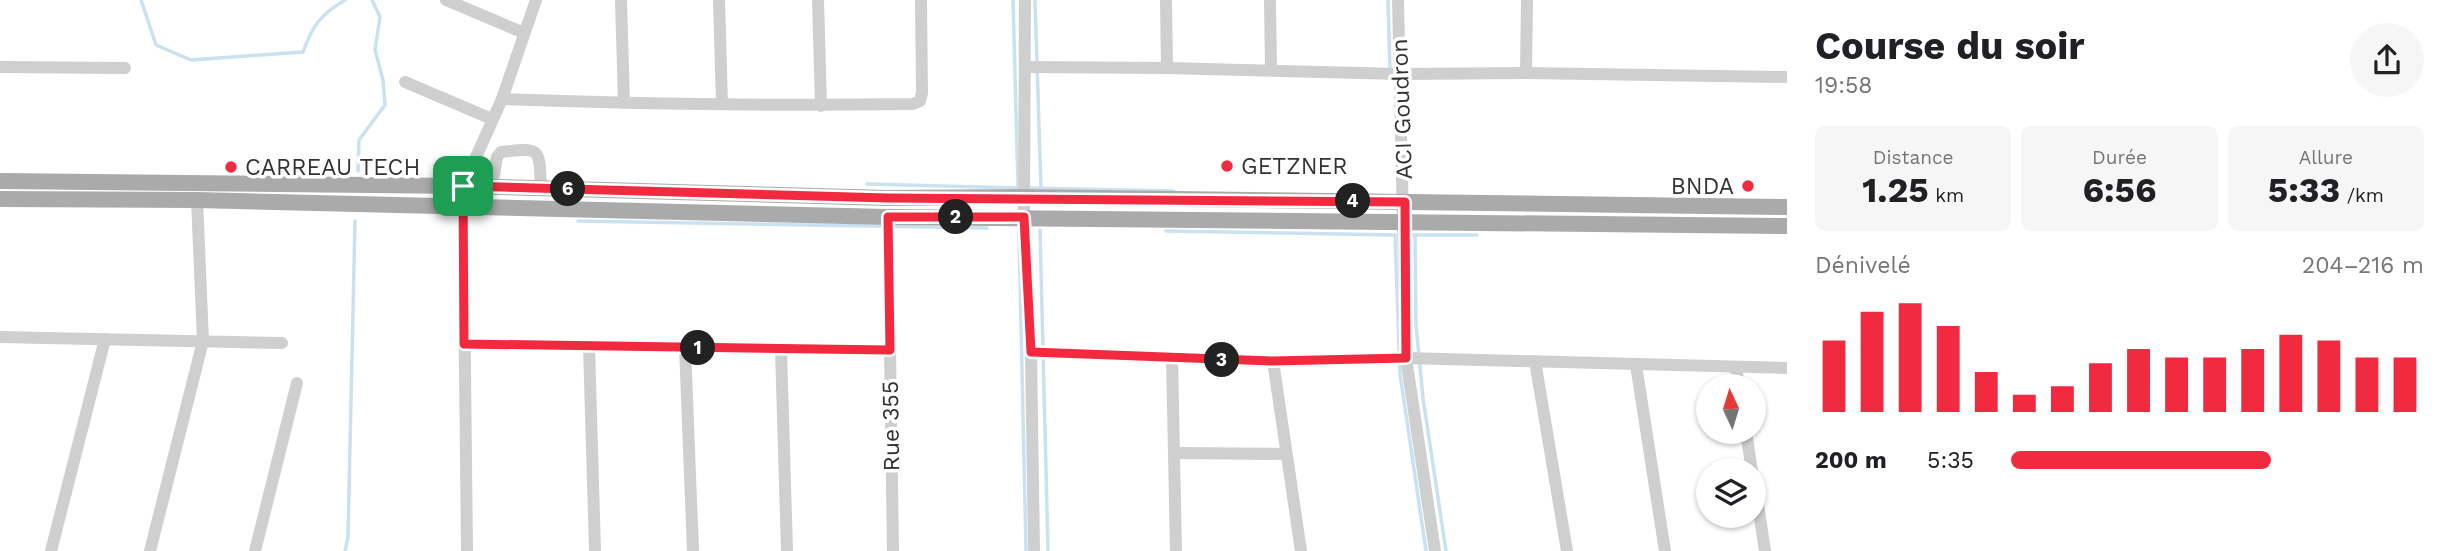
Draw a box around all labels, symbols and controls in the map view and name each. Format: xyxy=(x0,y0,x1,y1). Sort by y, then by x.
button: share xyxy=(2350,23,2424,97)
text: Course du soir xyxy=(1815,24,2085,68)
street label: ACI Goudron xyxy=(1386,38,1418,180)
text: 19:58 xyxy=(1815,72,1873,99)
text: Distance xyxy=(1873,146,1954,169)
text: Durée xyxy=(2092,146,2147,169)
text: Allure xyxy=(2299,146,2353,169)
place label: GETZNER xyxy=(1241,153,1348,180)
place label: CARREAU TECH xyxy=(245,154,420,181)
pin xyxy=(433,156,493,216)
marker: GETZNER xyxy=(1219,158,1235,174)
marker: CARREAU TECH xyxy=(223,159,239,175)
icon: arrive xyxy=(444,167,482,205)
text: 1.25 xyxy=(1862,169,1929,211)
text: 6:56 xyxy=(2082,169,2157,211)
text: 5:33 xyxy=(2268,169,2340,211)
pin: 6 xyxy=(550,172,586,206)
place label: BNDA xyxy=(1671,173,1734,200)
text: 6 xyxy=(562,177,573,200)
marker: BNDA xyxy=(1740,178,1756,194)
pin: 4 xyxy=(1336,184,1370,218)
text: km xyxy=(1929,184,1964,207)
text: /km xyxy=(2340,184,2384,207)
text: 4 xyxy=(1346,189,1359,212)
pin: 2 xyxy=(939,200,974,234)
text: 2 xyxy=(950,205,961,228)
text: Dénivelé xyxy=(1815,252,1911,279)
text: 204–216 m xyxy=(2302,252,2424,279)
pin: 1 xyxy=(680,330,716,366)
text: 1 xyxy=(693,336,702,359)
pin: 3 xyxy=(1204,342,1240,378)
text: 3 xyxy=(1216,348,1227,371)
north arrow xyxy=(1696,374,1766,444)
map controls xyxy=(1696,374,1766,528)
street label: Rue 355 xyxy=(877,381,905,471)
text: 200 m xyxy=(1815,447,1887,474)
text: 5:35 xyxy=(1927,447,1974,474)
button: layers xyxy=(1696,458,1766,528)

